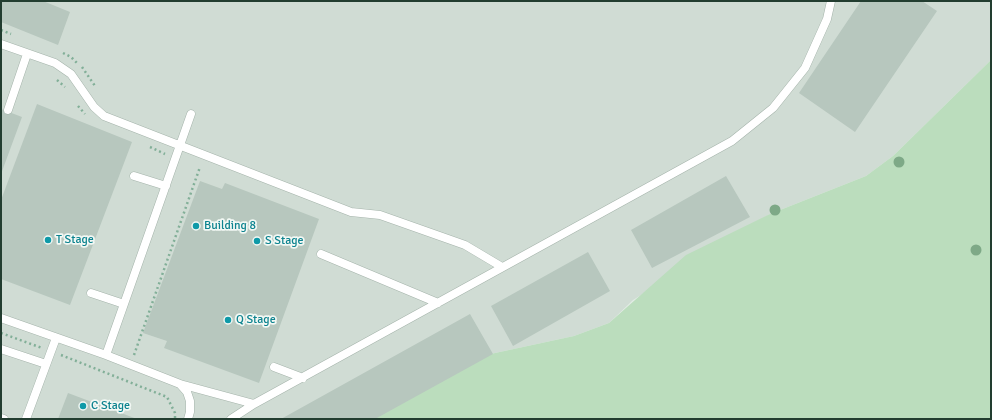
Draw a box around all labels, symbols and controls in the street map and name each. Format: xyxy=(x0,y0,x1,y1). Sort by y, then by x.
place label: Building 8 xyxy=(204,219,256,233)
marker: Building 8 xyxy=(191,221,201,231)
place label: T Stage xyxy=(56,233,94,247)
place label: S Stage xyxy=(265,234,304,248)
marker: T Stage xyxy=(43,235,53,245)
marker: S Stage xyxy=(252,236,262,246)
place label: Q Stage xyxy=(236,313,276,327)
marker: Q Stage xyxy=(223,315,233,325)
place label: C Stage xyxy=(91,399,130,413)
marker: C Stage xyxy=(78,401,88,411)

